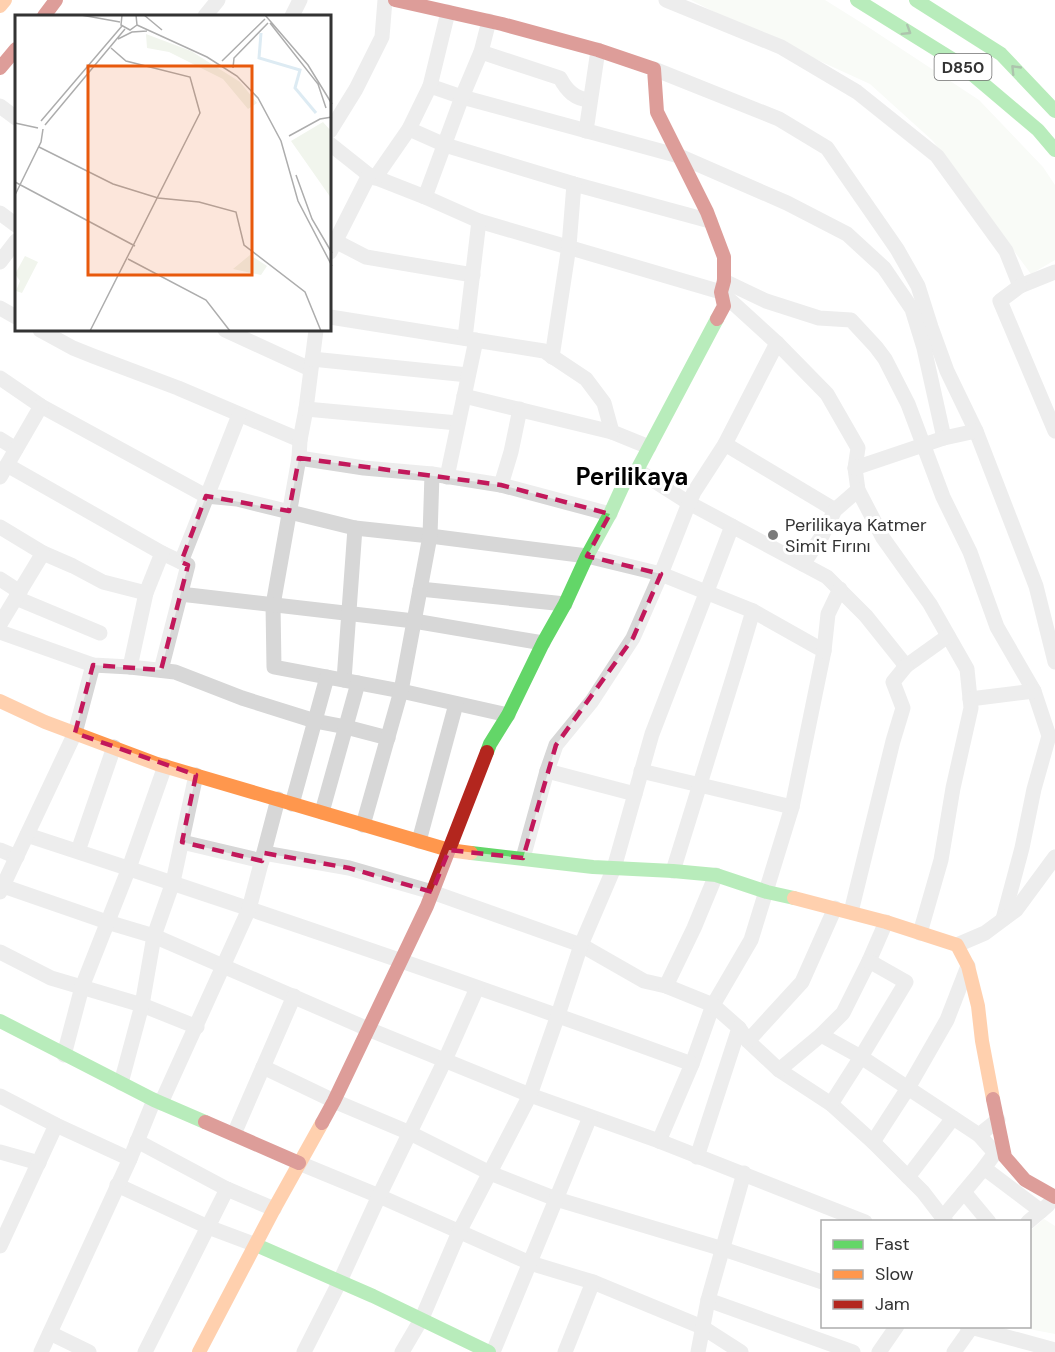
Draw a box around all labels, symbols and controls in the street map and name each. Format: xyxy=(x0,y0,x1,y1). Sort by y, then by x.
inset map xyxy=(15,15,332,332)
one-way arrow xyxy=(900,24,911,35)
road number: D850 xyxy=(934,54,992,80)
one-way arrow xyxy=(1011,65,1022,76)
district label: Perilikaya xyxy=(576,461,688,492)
place label: Perilikaya Katmer Simit Fırını xyxy=(785,513,927,558)
marker: Perilikaya Katmer Simit Fırını xyxy=(766,528,780,542)
legend xyxy=(821,1220,1031,1328)
text: Fast xyxy=(875,1232,910,1256)
text: Slow xyxy=(875,1262,914,1286)
text: Jam xyxy=(875,1292,910,1316)

